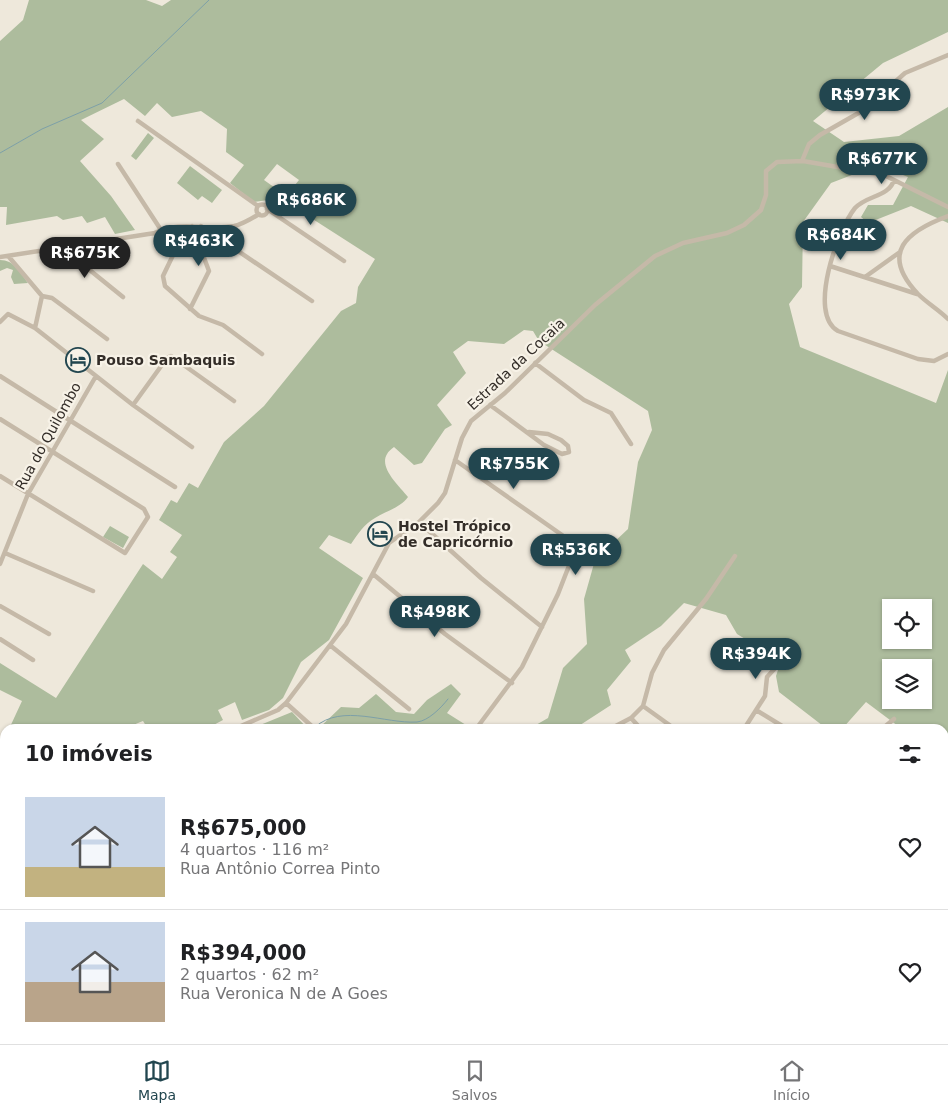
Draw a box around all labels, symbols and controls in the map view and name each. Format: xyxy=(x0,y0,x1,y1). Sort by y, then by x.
pin: R$973K xyxy=(824,78,906,121)
text: R$973K xyxy=(830,85,900,104)
pin: R$677K xyxy=(841,142,923,185)
text: R$677K xyxy=(847,149,917,168)
pin: R$686K xyxy=(270,184,352,226)
text: R$686K xyxy=(276,190,346,209)
pin: R$684K xyxy=(800,218,882,261)
pin: R$463K xyxy=(158,224,240,267)
text: R$684K xyxy=(806,225,876,244)
text: R$463K xyxy=(164,231,234,250)
pin: R$675K xyxy=(44,236,126,279)
text: R$675K xyxy=(50,243,120,262)
street label: Estrada da Cocaia xyxy=(464,315,568,413)
hotel icon: Pouso Sambaquis xyxy=(65,347,91,373)
place label: Pouso Sambaquis xyxy=(96,352,235,368)
street label: Rua do Quilombo xyxy=(12,380,84,492)
pin: R$755K xyxy=(473,448,555,490)
text: R$755K xyxy=(479,454,549,473)
place label: Hostel Trópico de Capricórnio xyxy=(398,518,513,550)
hotel icon: Hostel Trópico de Capricórnio xyxy=(367,521,393,547)
pin: R$536K xyxy=(535,534,617,576)
text: R$536K xyxy=(541,540,611,559)
pin: R$498K xyxy=(394,596,476,638)
map controls xyxy=(882,599,932,709)
button: locate xyxy=(882,599,932,649)
text: R$498K xyxy=(400,602,470,621)
pin: R$394K xyxy=(715,638,797,680)
text: R$394K xyxy=(721,644,791,663)
button: layers xyxy=(882,659,932,709)
icon: filters xyxy=(896,740,924,768)
text: 10 imóveis xyxy=(25,742,153,766)
text: R$675,000 xyxy=(180,816,306,840)
icon: home xyxy=(65,817,125,877)
icon: heart xyxy=(896,833,924,861)
text: 4 quartos · 116 m² xyxy=(180,840,329,859)
text: Rua Antônio Correa Pinto xyxy=(180,859,380,878)
text: R$394,000 xyxy=(180,941,306,965)
icon: home xyxy=(65,942,125,1002)
icon: heart xyxy=(896,958,924,986)
text: 2 quartos · 62 m² xyxy=(180,965,319,984)
text: Rua Veronica N de A Goes xyxy=(180,984,388,1003)
tab: Mapa xyxy=(138,1057,176,1103)
tab: Salvos xyxy=(452,1057,497,1103)
tab: Início xyxy=(773,1057,810,1103)

